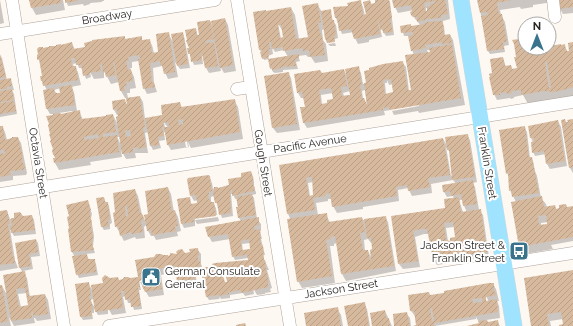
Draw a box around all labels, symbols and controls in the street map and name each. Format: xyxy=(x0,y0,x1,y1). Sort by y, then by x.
street label: Broadway xyxy=(81,7,133,27)
north arrow xyxy=(517,16,557,56)
text: N xyxy=(533,20,541,33)
street label: Franklin Street xyxy=(475,126,499,200)
street label: Octavia Street xyxy=(26,127,50,200)
street label: Gough Street xyxy=(251,129,275,198)
street label: Pacific Avenue xyxy=(273,132,348,156)
place label: Jackson Street & Franklin Street xyxy=(420,239,506,265)
bus stop icon: Jackson Street & Franklin Street xyxy=(508,240,530,262)
place label: German Consulate General xyxy=(165,265,260,291)
public building icon: German Consulate General xyxy=(140,266,162,288)
street label: Jackson Street xyxy=(303,277,379,301)

